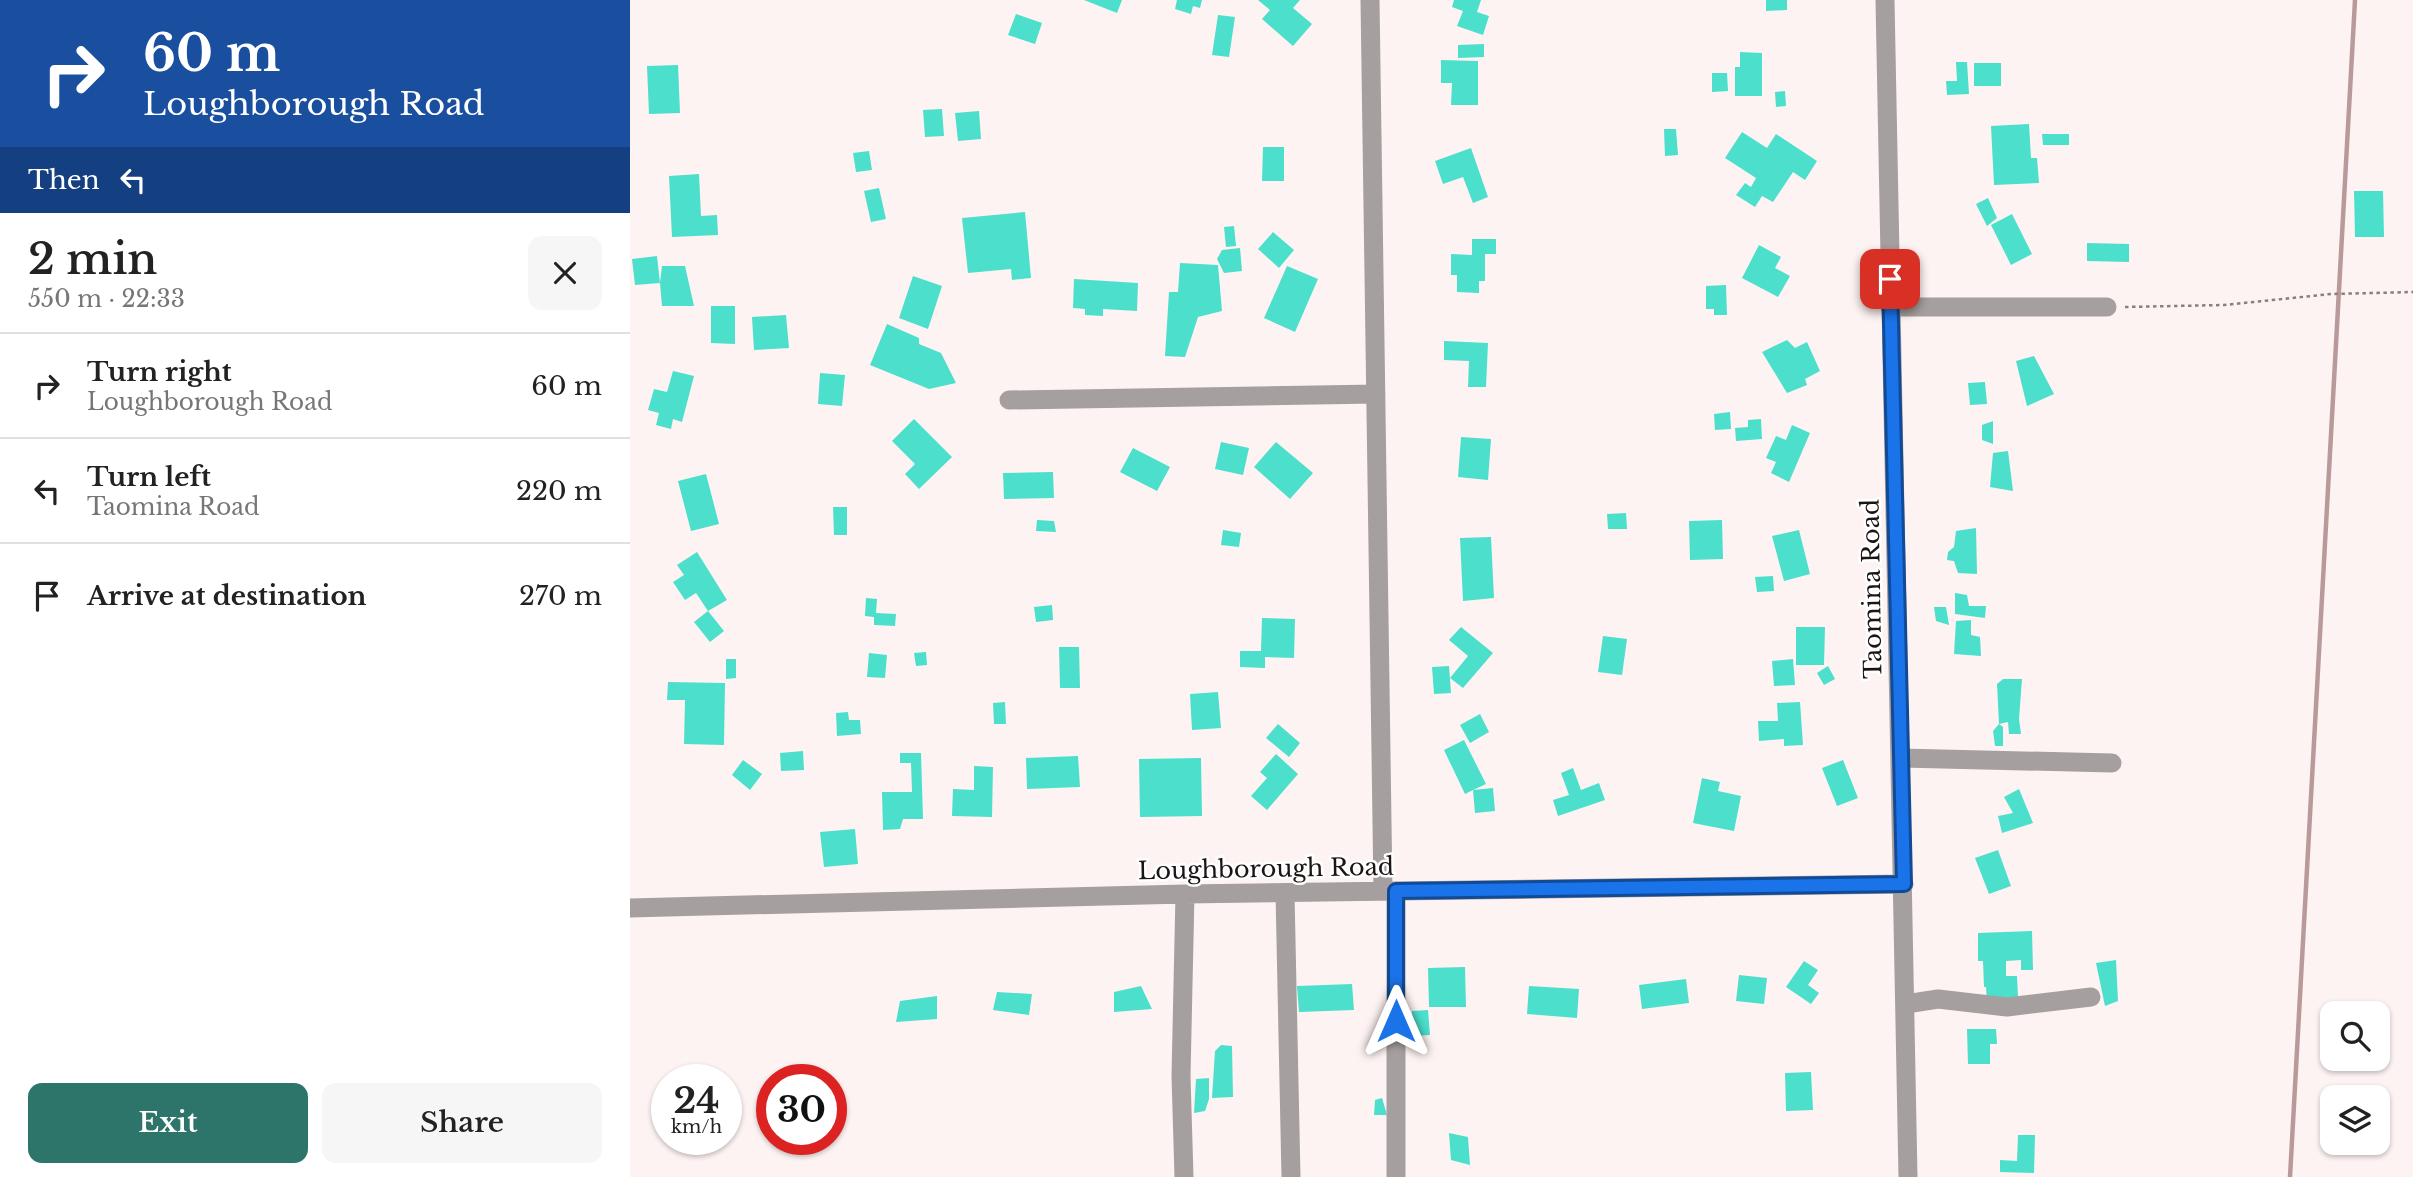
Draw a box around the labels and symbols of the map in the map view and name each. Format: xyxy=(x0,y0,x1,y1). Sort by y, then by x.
pin xyxy=(1860,249,1920,309)
street label: Taomina Road xyxy=(1855,499,1888,679)
street label: Loughborough Road xyxy=(1138,852,1394,885)
position arrow xyxy=(1359,984,1433,1058)
speed limit sign: 30 xyxy=(756,1064,847,1155)

